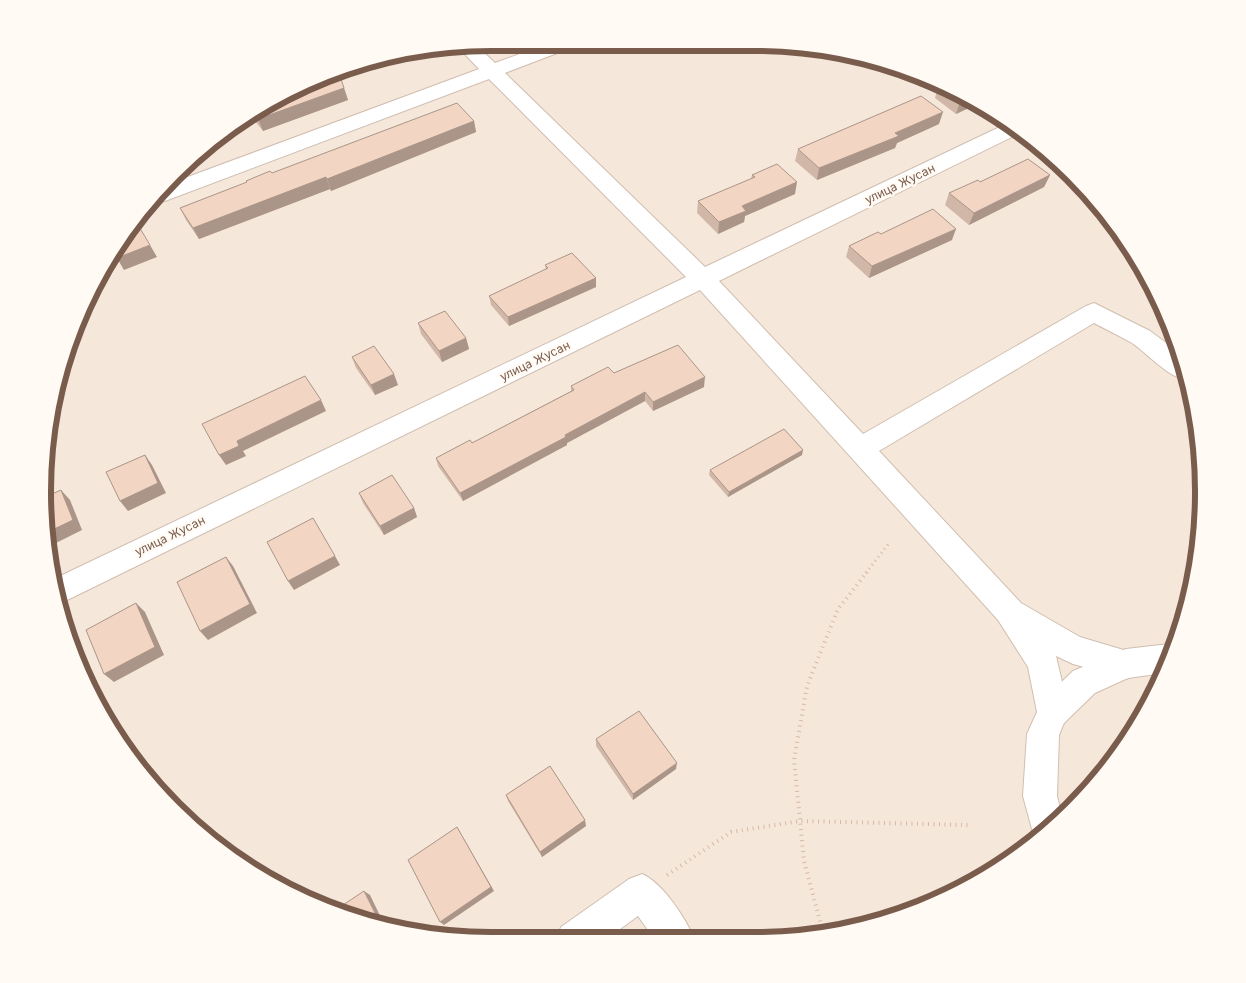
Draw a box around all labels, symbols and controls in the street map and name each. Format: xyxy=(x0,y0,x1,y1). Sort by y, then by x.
street label: улица Жусан xyxy=(862,160,937,207)
street label: улица Жусан xyxy=(497,337,572,384)
street label: улица Жусан xyxy=(132,512,207,559)

